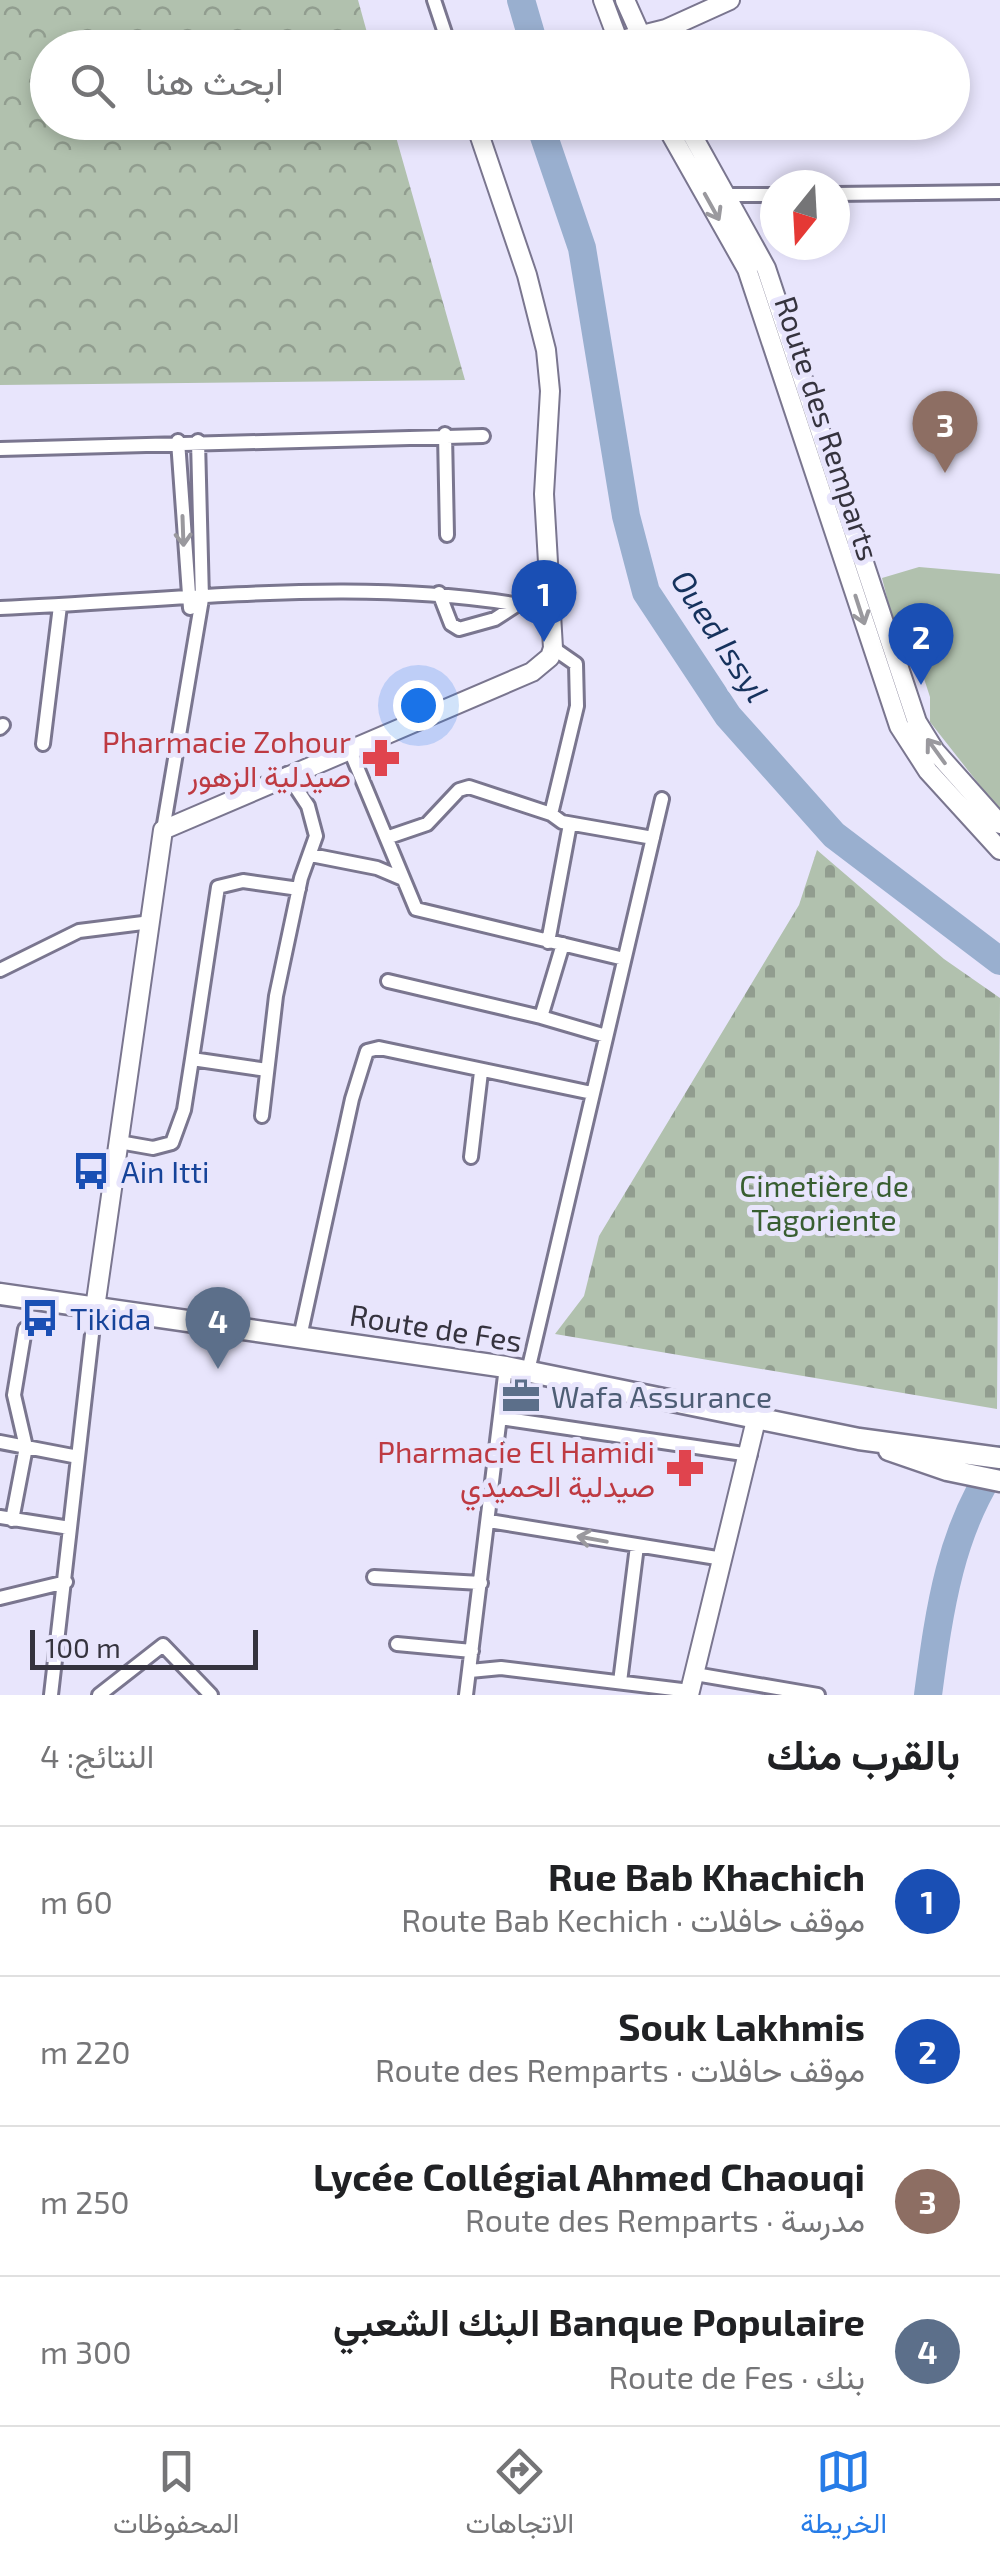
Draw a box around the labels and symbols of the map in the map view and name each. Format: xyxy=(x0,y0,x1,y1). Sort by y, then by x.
north arrow xyxy=(760,170,850,260)
one-way arrow xyxy=(702,192,722,222)
street label: Route des Remparts xyxy=(768,292,888,564)
pin: 3 xyxy=(912,390,978,473)
one-way arrow xyxy=(174,515,193,547)
pin: 1 xyxy=(512,560,576,642)
water label: Oued Issyl xyxy=(664,562,778,709)
one-way arrow xyxy=(852,594,870,625)
pin: 2 xyxy=(888,602,954,685)
your location xyxy=(393,680,444,731)
place label: Pharmacie Zohour صيدلية الزهور xyxy=(102,723,351,795)
pharmacy icon: Pharmacie Zohour صيدلية الزهور xyxy=(360,737,402,779)
one-way arrow xyxy=(925,738,946,765)
bus stop icon: Ain Itti xyxy=(70,1150,112,1192)
place label: Ain Itti xyxy=(121,1153,209,1189)
park label: Cimetière de Tagoriente xyxy=(739,1167,909,1237)
pin: 4 xyxy=(186,1286,250,1369)
street label: Route de Fes xyxy=(347,1296,525,1358)
bus stop icon: Tikida xyxy=(19,1297,61,1339)
place label: Tikida xyxy=(70,1300,151,1336)
office icon: Wafa Assurance xyxy=(500,1375,542,1417)
place label: Wafa Assurance xyxy=(551,1378,772,1414)
place label: Pharmacie El Hamidi صيدلية الحميدي xyxy=(377,1433,655,1511)
pharmacy icon: Pharmacie El Hamidi صيدلية الحميدي xyxy=(664,1447,706,1489)
one-way arrow xyxy=(576,1529,609,1548)
scale bar xyxy=(30,1625,258,1670)

